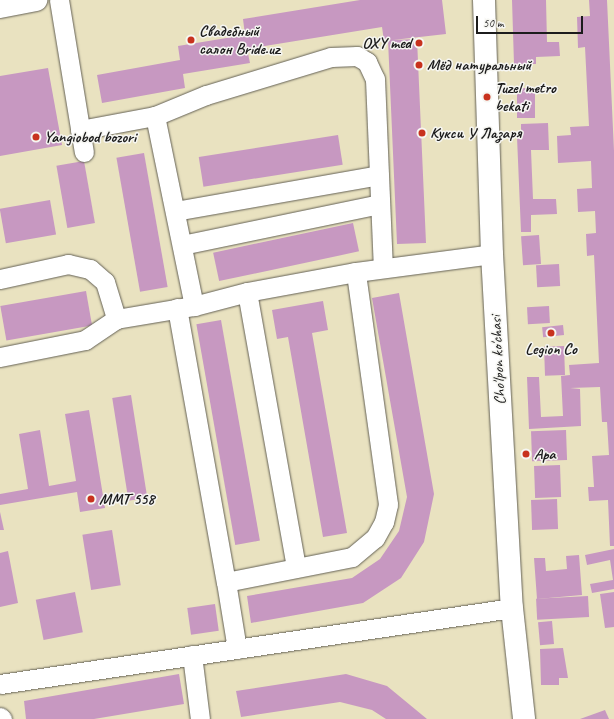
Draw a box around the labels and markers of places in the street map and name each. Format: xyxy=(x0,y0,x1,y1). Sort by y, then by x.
place label: Свадебный салон Bride.uz xyxy=(199,21,279,59)
place label: OXY med xyxy=(362,33,411,53)
marker: Свадебный салон Bride.uz xyxy=(186,35,196,45)
marker: OXY med xyxy=(414,38,424,48)
place label: Мёд натуральный xyxy=(427,55,532,75)
marker: Мёд натуральный xyxy=(414,60,424,70)
place label: Tuzel metro bekati xyxy=(495,78,556,116)
marker: Tuzel metro bekati xyxy=(482,92,492,102)
place label: Кукси У Лазаря xyxy=(430,123,522,143)
place label: Yangiobod bozori xyxy=(44,127,136,147)
marker: Кукси У Лазаря xyxy=(417,128,427,138)
marker: Yangiobod bozori xyxy=(31,132,41,142)
marker: Legion Co xyxy=(546,328,556,338)
place label: Legion Co xyxy=(525,339,577,359)
place label: Ара xyxy=(534,444,555,464)
marker: Ара xyxy=(521,449,531,459)
place label: MMT 558 xyxy=(99,489,154,509)
marker: MMT 558 xyxy=(86,494,96,504)

